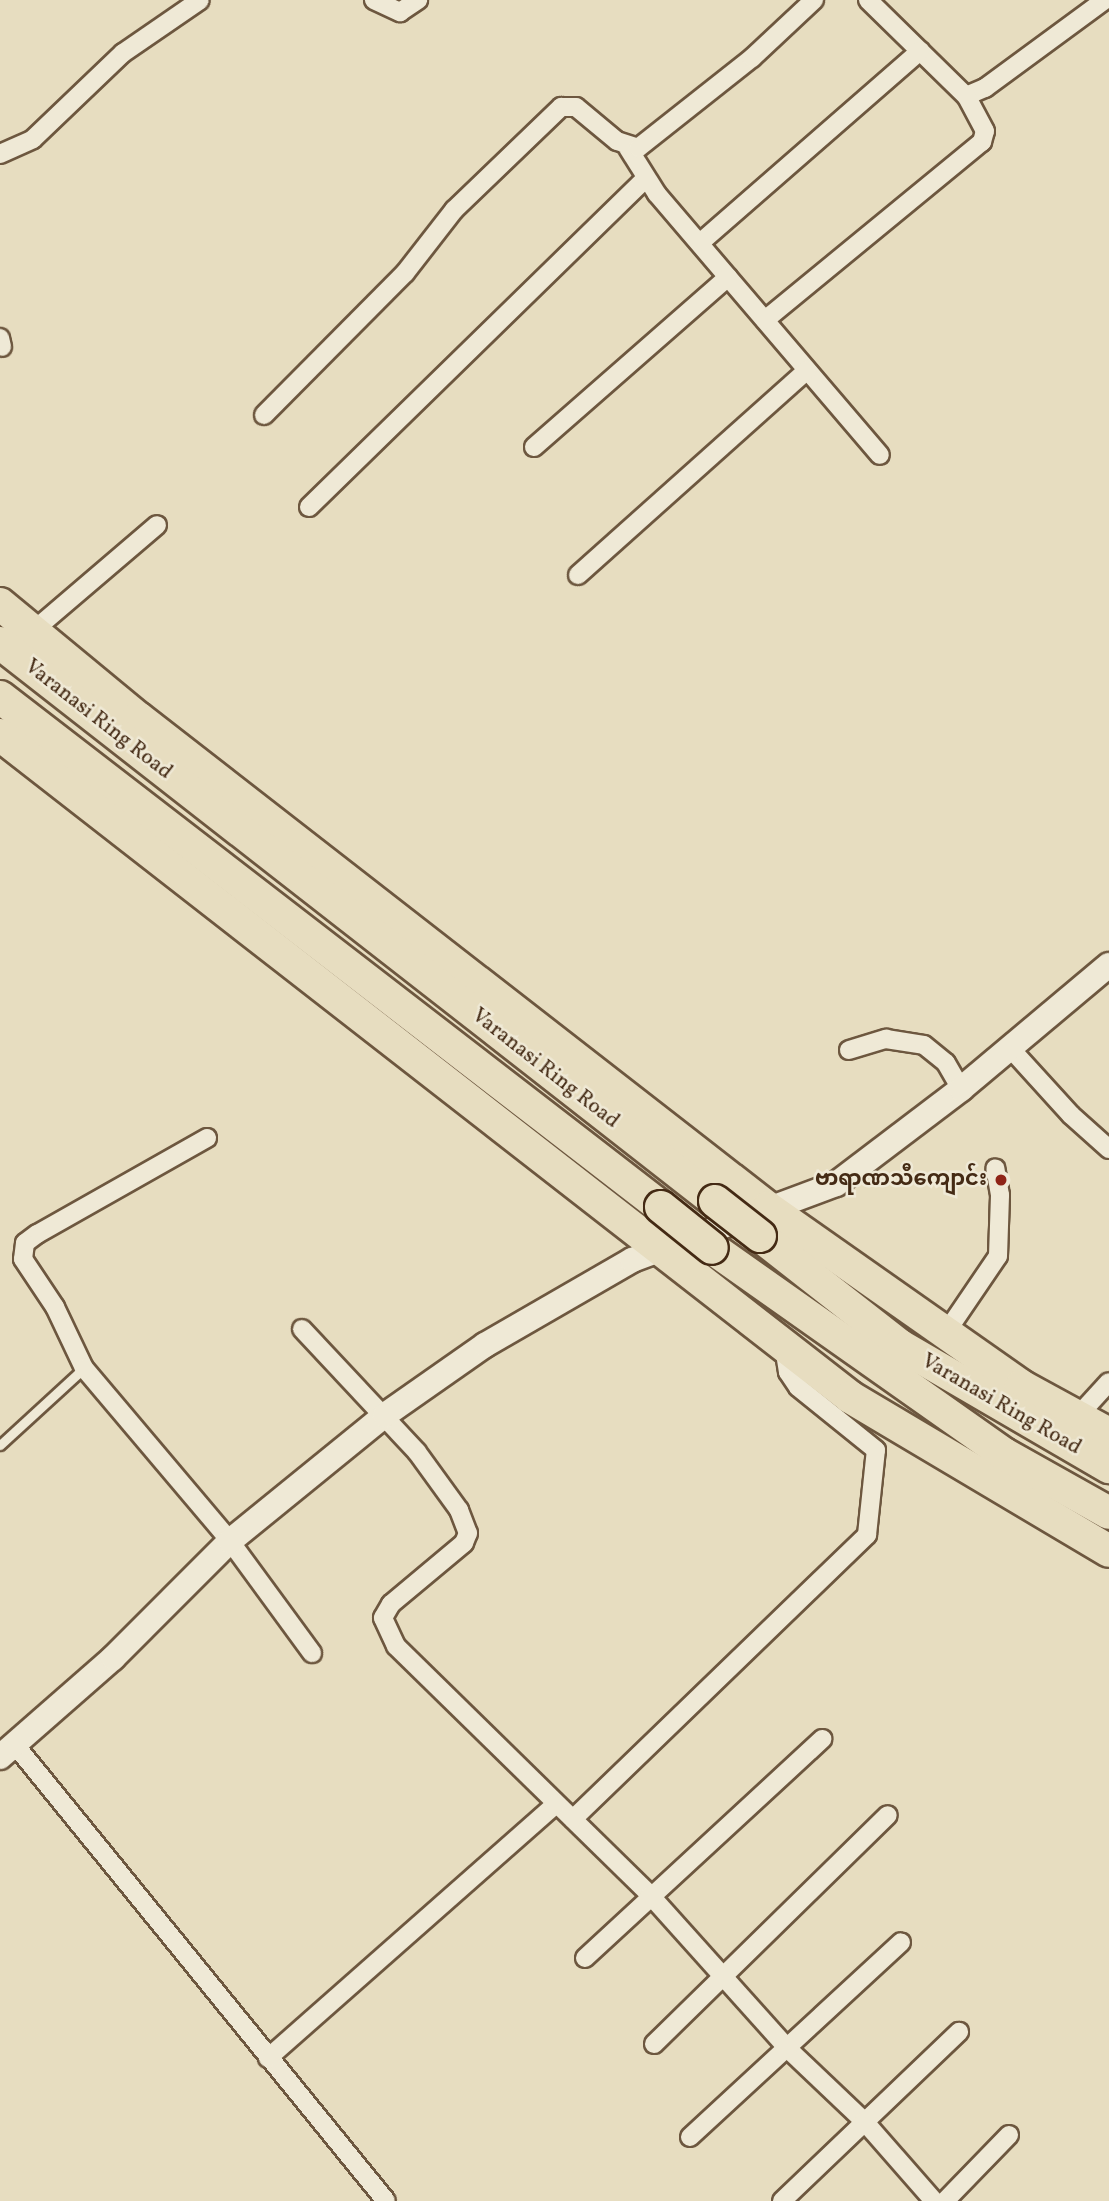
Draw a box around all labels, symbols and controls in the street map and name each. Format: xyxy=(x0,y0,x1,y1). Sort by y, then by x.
street label: Varanasi Ring Road xyxy=(19,655,177,785)
street label: Varanasi Ring Road xyxy=(466,1004,624,1134)
place label: ဗာရာဏသီကျောင်း xyxy=(815,1167,987,1193)
marker: ဗာရာဏသီကျောင်း xyxy=(993,1172,1009,1188)
street label: Varanasi Ring Road xyxy=(917,1349,1085,1461)

